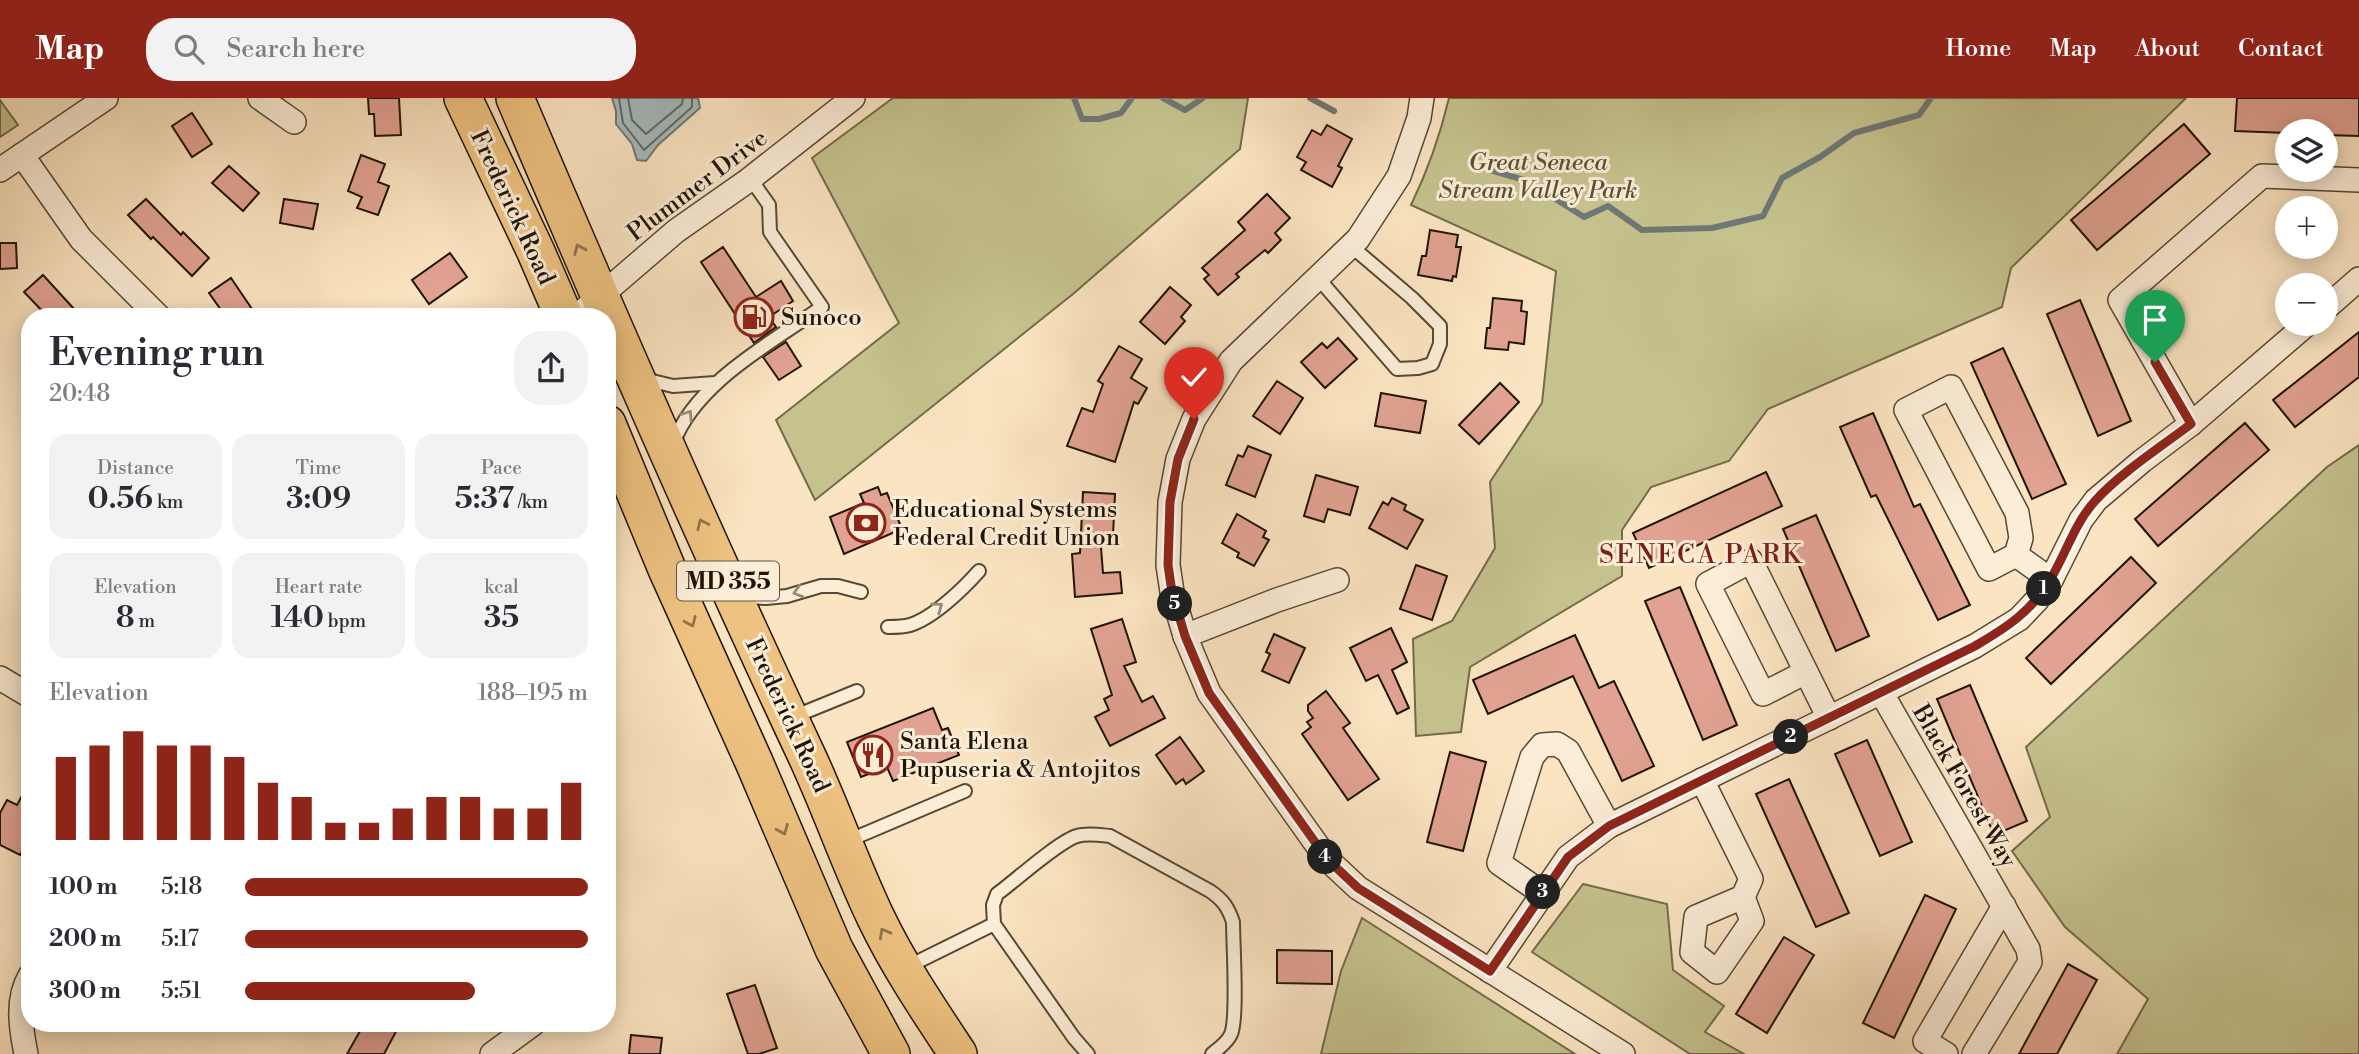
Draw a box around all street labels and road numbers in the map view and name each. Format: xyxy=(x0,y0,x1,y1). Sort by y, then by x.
street label: Plummer Drive xyxy=(622,123,774,248)
street label: Frederick Road xyxy=(463,125,561,290)
road number: MD 355 xyxy=(677,561,779,601)
street label: Frederick Road xyxy=(738,633,836,798)
street label: Black Forest Way xyxy=(1905,699,2023,874)

